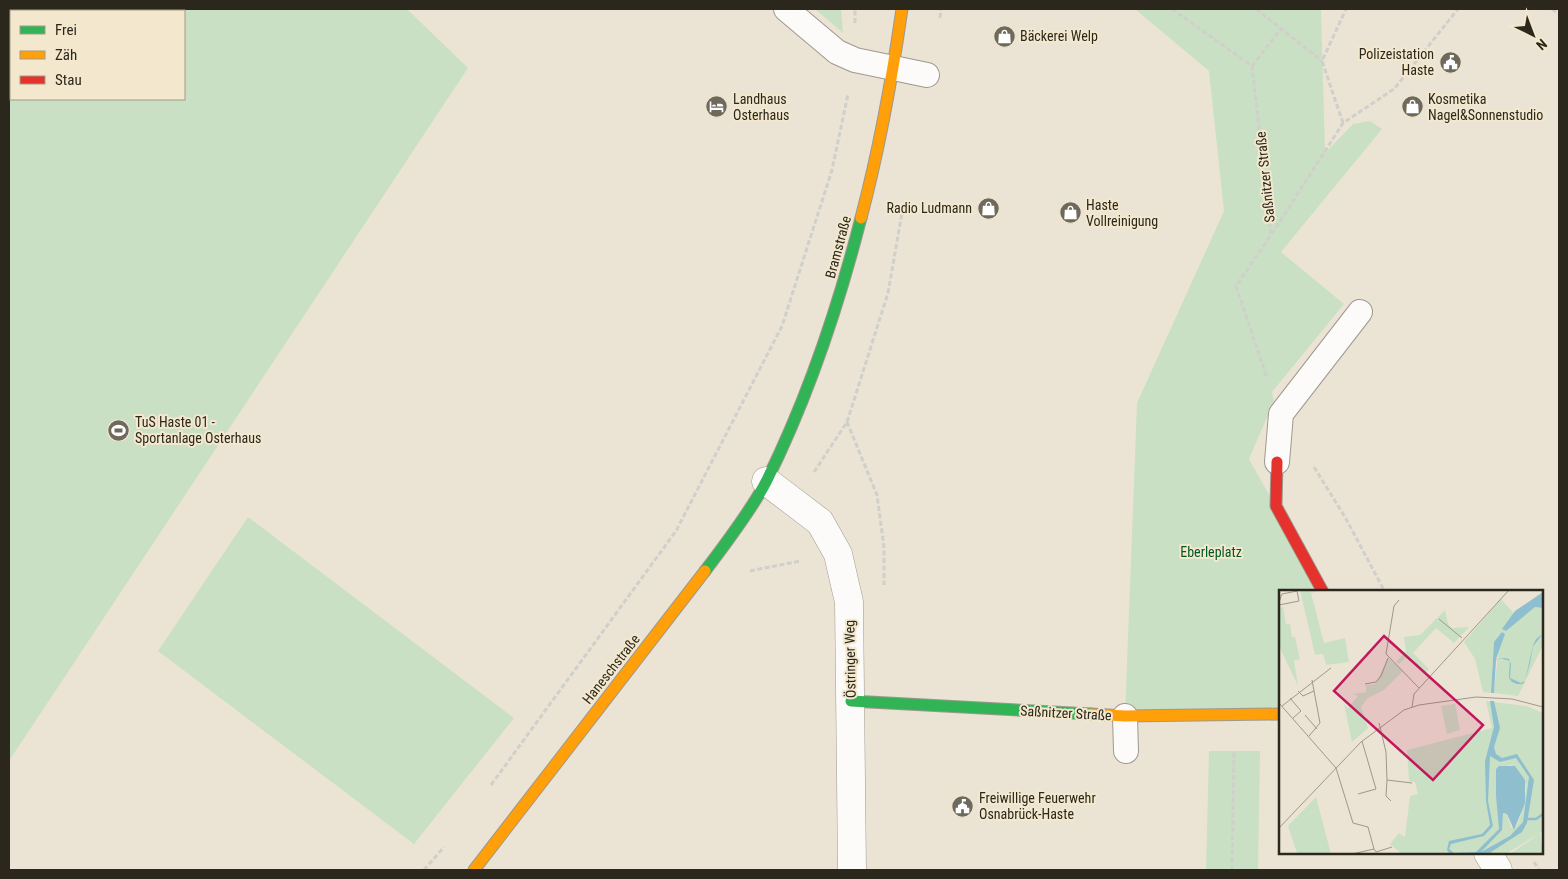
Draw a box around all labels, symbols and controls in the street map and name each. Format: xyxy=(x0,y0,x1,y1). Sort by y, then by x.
legend xyxy=(10,10,185,100)
north arrow xyxy=(1508,10,1558,60)
text: Frei xyxy=(55,21,77,39)
shop icon: Bäckerei Welp xyxy=(992,24,1016,48)
place label: Bäckerei Welp xyxy=(1020,28,1098,44)
text: N xyxy=(1533,36,1550,53)
text: Zäh xyxy=(55,46,77,64)
place label: Polizeistation Haste xyxy=(1359,46,1434,78)
public building icon: Polizeistation Haste xyxy=(1438,50,1462,74)
text: Stau xyxy=(55,71,82,89)
place label: Landhaus Osterhaus xyxy=(733,91,789,123)
place label: Kosmetika Nagel&Sonnenstudio xyxy=(1428,91,1543,123)
hotel icon: Landhaus Osterhaus xyxy=(705,95,729,119)
shop icon: Kosmetika Nagel&Sonnenstudio xyxy=(1400,95,1424,119)
street label: Saßnitzer Straße xyxy=(1252,130,1278,223)
shop icon: Radio Ludmann xyxy=(976,196,1000,220)
place label: Haste Vollreinigung xyxy=(1086,197,1158,229)
place label: Radio Ludmann xyxy=(887,200,972,216)
shop icon: Haste Vollreinigung xyxy=(1058,201,1082,225)
street label: Bramstraße xyxy=(822,214,854,280)
place label: TuS Haste 01 - Sportanlage Osterhaus xyxy=(135,414,261,446)
sports icon: TuS Haste 01 - Sportanlage Osterhaus xyxy=(107,418,131,442)
park label: Eberleplatz xyxy=(1180,544,1242,560)
inset map xyxy=(1279,590,1543,854)
street label: Östringer Weg xyxy=(841,620,859,698)
street label: Haneschstraße xyxy=(579,631,643,707)
street label: Saßnitzer Straße xyxy=(1020,703,1113,723)
place label: Freiwillige Feuerwehr Osnabrück-Haste xyxy=(979,790,1096,822)
public building icon: Freiwillige Feuerwehr Osnabrück-Haste xyxy=(951,794,975,818)

